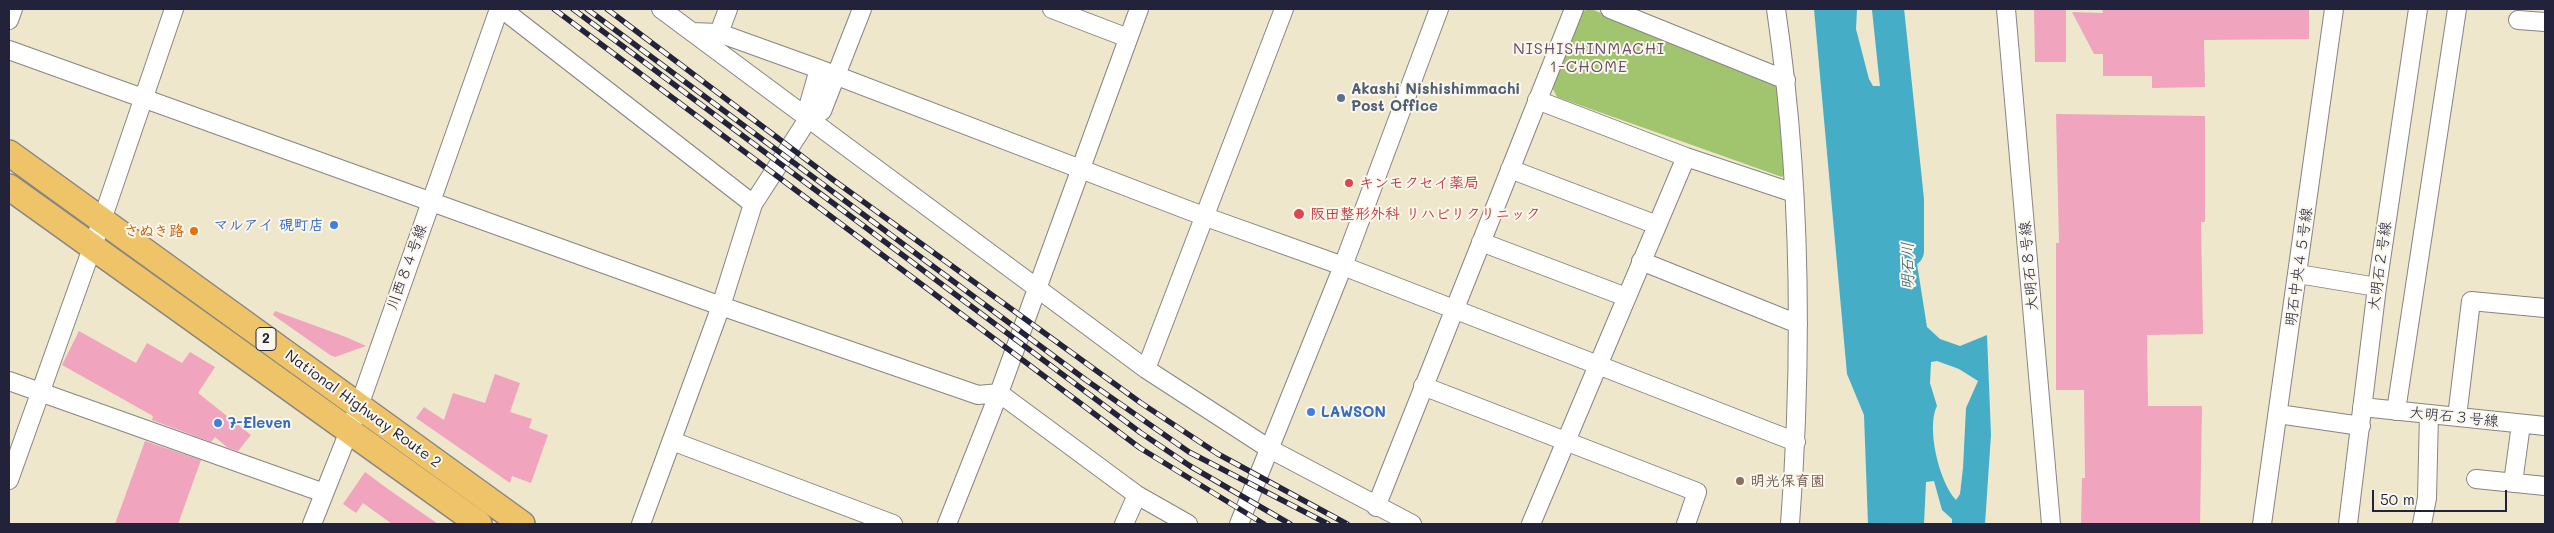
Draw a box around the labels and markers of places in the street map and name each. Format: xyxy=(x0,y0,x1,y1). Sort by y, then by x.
place label: Akashi Nishishimmachi Post Office xyxy=(1351,80,1520,115)
marker: Akashi Nishishimmachi Post Office xyxy=(1335,92,1347,104)
place label: キンモクセイ薬局 xyxy=(1359,174,1479,192)
marker: キンモクセイ薬局 xyxy=(1343,177,1355,189)
place label: 阪田整形外科 リハビリクリニック xyxy=(1310,205,1540,223)
marker: 阪田整形外科 リハビリクリニック xyxy=(1292,207,1306,221)
place label: マルアイ 硯町店 xyxy=(214,216,324,234)
marker: マルアイ 硯町店 xyxy=(328,219,340,231)
place label: さぬき路 xyxy=(124,222,184,240)
marker: さぬき路 xyxy=(188,225,200,237)
place label: LAWSON xyxy=(1321,403,1386,421)
marker: LAWSON xyxy=(1305,406,1317,418)
place label: 7-Eleven xyxy=(228,414,291,432)
marker: 7-Eleven xyxy=(212,417,224,429)
place label: 明光保育園 xyxy=(1750,472,1825,490)
marker: 明光保育園 xyxy=(1734,475,1746,487)

